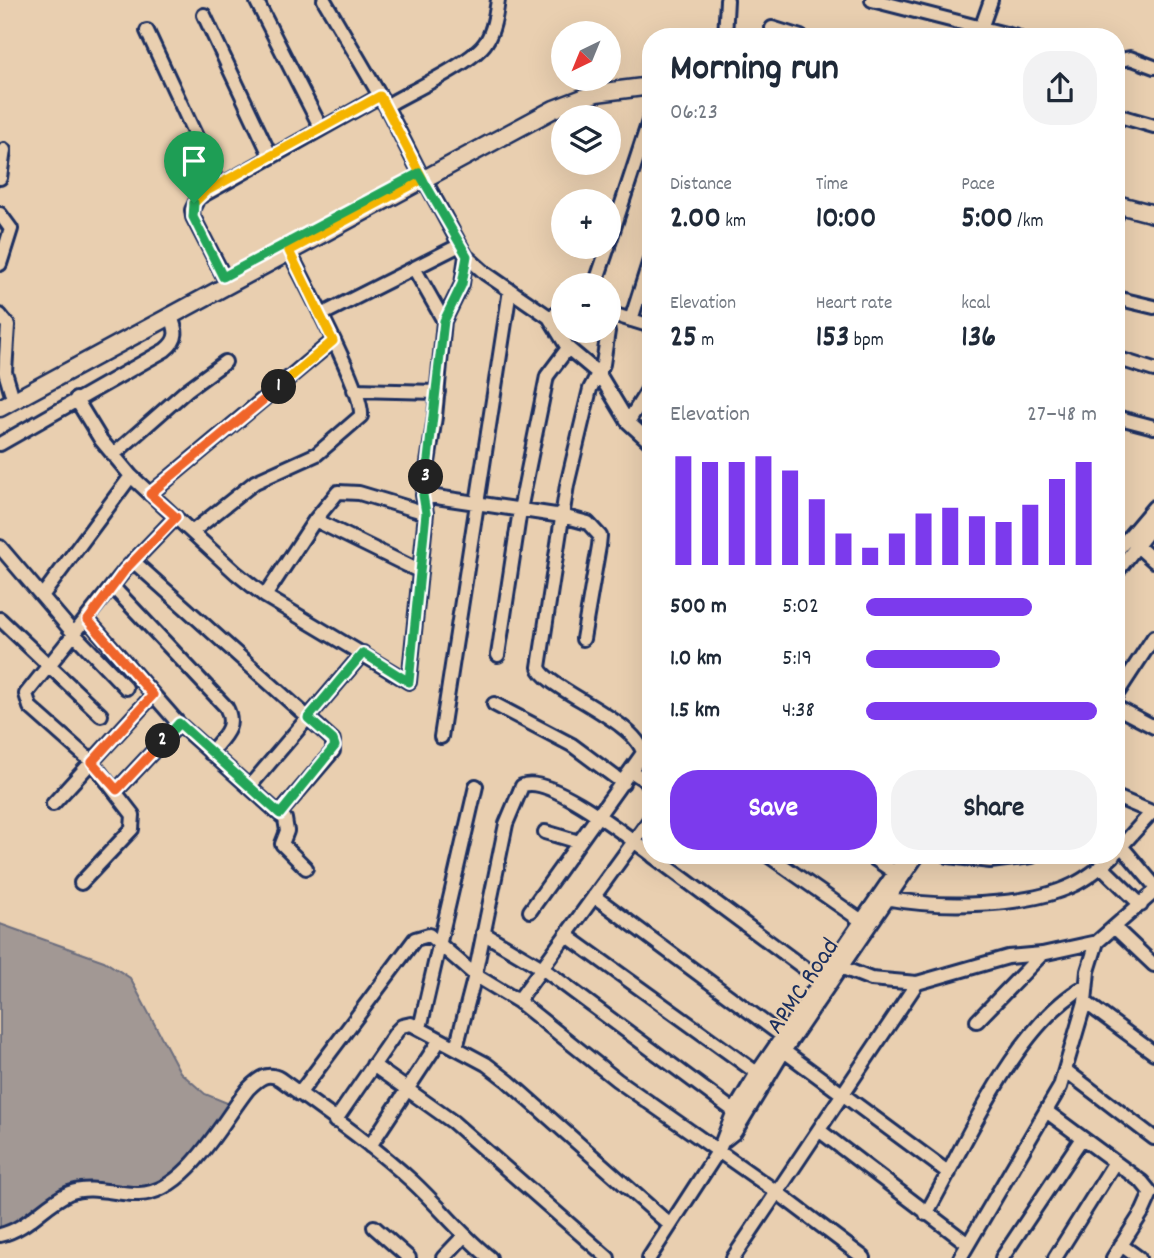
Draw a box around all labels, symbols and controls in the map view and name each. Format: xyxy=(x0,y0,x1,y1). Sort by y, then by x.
north arrow xyxy=(551,21,621,91)
map controls xyxy=(551,21,621,343)
text: Morning run xyxy=(670,43,839,98)
button: share xyxy=(1023,51,1097,125)
text: 06:23 xyxy=(670,97,718,130)
button: layers xyxy=(551,105,621,175)
pin xyxy=(164,131,224,203)
icon: arrive xyxy=(175,142,213,180)
text: Distance xyxy=(670,172,732,199)
text: Time xyxy=(816,172,848,199)
text: Pace xyxy=(961,172,995,199)
button: + xyxy=(551,189,621,259)
text: 2.00 xyxy=(670,199,721,242)
text: 10:00 xyxy=(816,199,876,242)
text: 5:00 xyxy=(961,199,1013,242)
text: km xyxy=(721,209,746,236)
text: /km xyxy=(1013,209,1044,236)
button: − xyxy=(551,273,621,343)
text: Elevation xyxy=(670,291,736,318)
text: Heart rate xyxy=(816,291,892,318)
text: kcal xyxy=(961,291,990,318)
text: 25 xyxy=(670,318,697,361)
text: 153 xyxy=(816,318,849,361)
text: 136 xyxy=(961,318,996,361)
text: m xyxy=(697,328,714,355)
text: bpm xyxy=(849,328,884,355)
pin: 1 xyxy=(262,370,296,404)
text: 1 xyxy=(276,373,281,400)
text: Elevation xyxy=(670,399,750,432)
text: 27–48 m xyxy=(1027,399,1097,432)
pin: 3 xyxy=(408,460,444,494)
text: 3 xyxy=(421,463,430,490)
text: 500 m xyxy=(670,591,727,624)
text: 5:02 xyxy=(782,591,819,624)
text: 1.0 km xyxy=(670,643,722,676)
text: 5:19 xyxy=(782,643,812,676)
text: 1.5 km xyxy=(670,695,720,728)
text: 4:38 xyxy=(782,695,815,728)
pin: 2 xyxy=(146,724,180,758)
text: 2 xyxy=(158,727,167,754)
button: Save xyxy=(670,770,877,850)
button: Share xyxy=(891,770,1097,850)
street label: APMC Road xyxy=(758,932,850,1042)

